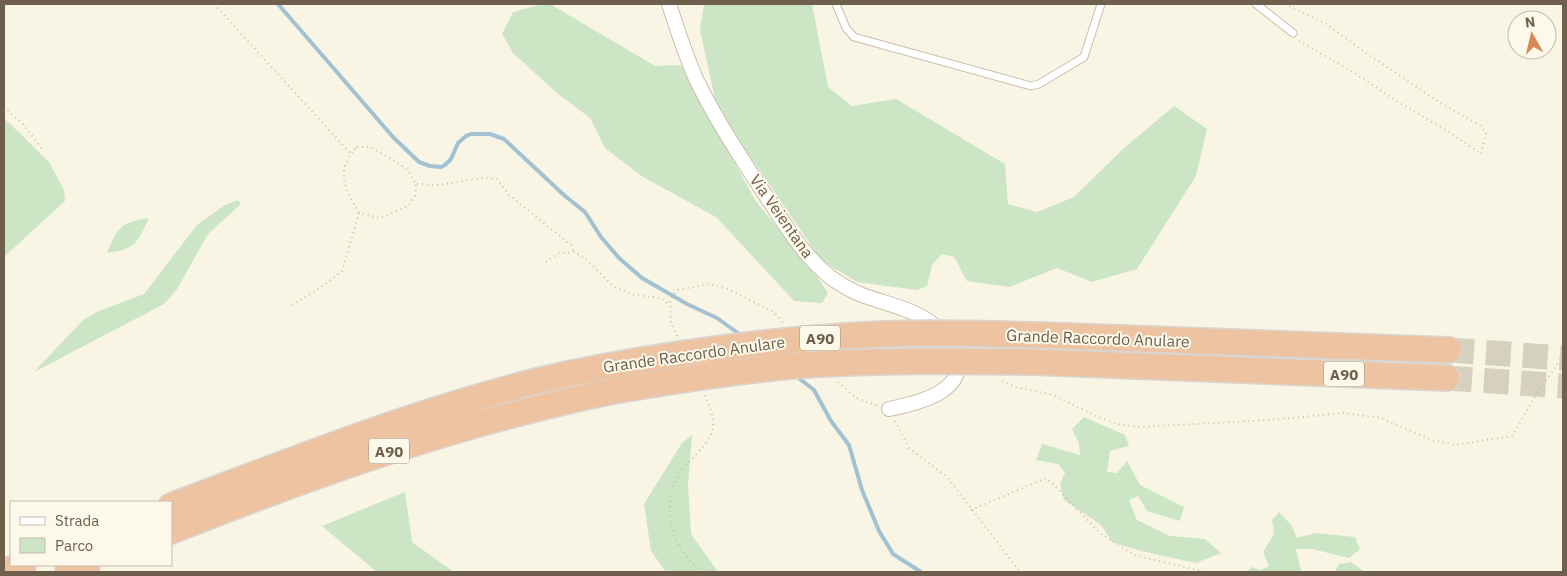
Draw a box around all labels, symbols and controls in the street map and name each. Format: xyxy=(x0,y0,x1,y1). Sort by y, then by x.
north arrow xyxy=(1507,10,1557,60)
text: N xyxy=(1524,13,1536,32)
street label: Via Veientana xyxy=(746,170,818,262)
street label: Grande Raccordo Anulare xyxy=(1006,325,1190,351)
road number: A90 xyxy=(800,326,840,350)
street label: Grande Raccordo Anulare xyxy=(602,331,786,377)
road number: A90 xyxy=(1324,362,1364,386)
road number: A90 xyxy=(369,438,409,464)
legend xyxy=(10,501,172,566)
text: Strada xyxy=(55,511,99,530)
text: Parco xyxy=(55,536,93,555)

